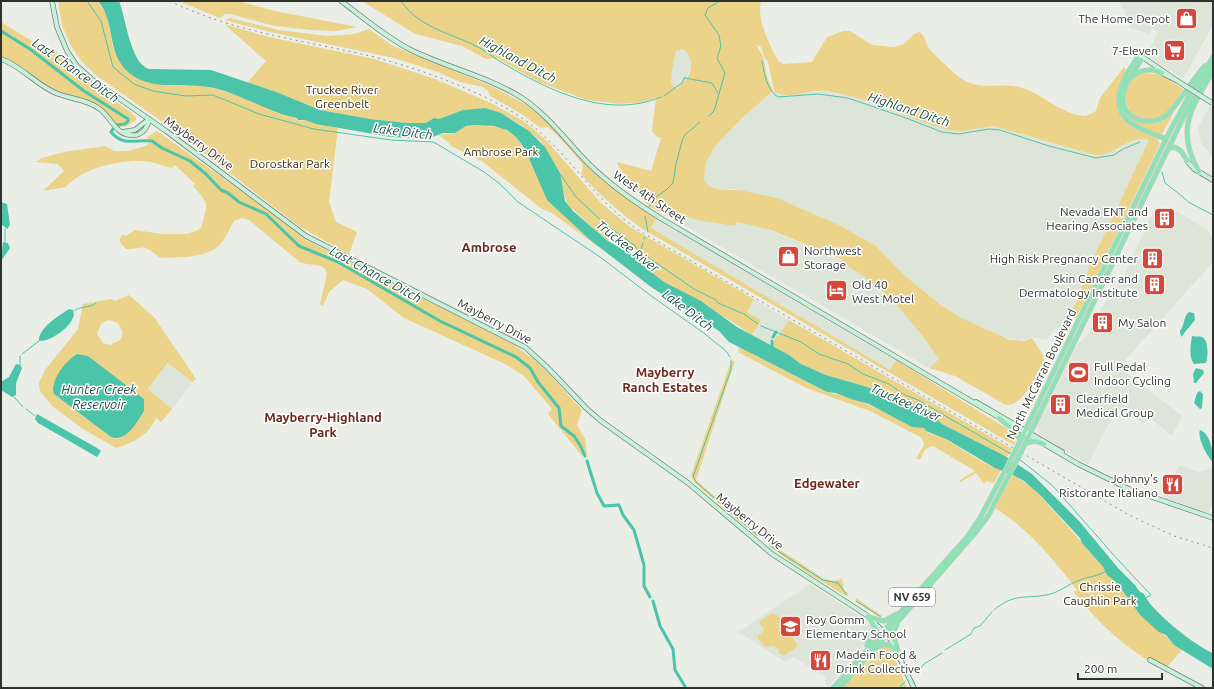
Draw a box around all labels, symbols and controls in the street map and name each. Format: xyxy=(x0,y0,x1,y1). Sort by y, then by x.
shop icon: The Home Depot xyxy=(1173,5,1199,31)
place label: The Home Depot xyxy=(1078,12,1170,25)
water label: Highland Ditch xyxy=(477,33,559,85)
water label: Last Chance Ditch xyxy=(30,35,122,105)
supermarket icon: 7-Eleven xyxy=(1161,37,1187,63)
place label: 7-Eleven xyxy=(1112,44,1158,57)
park label: Truckee River Greenbelt xyxy=(306,83,379,110)
water label: Highland Ditch xyxy=(866,89,952,129)
street label: Mayberry Drive xyxy=(162,114,236,172)
water label: Lake Ditch xyxy=(373,120,433,142)
park label: Ambrose Park xyxy=(463,145,539,158)
park label: Dorostkar Park xyxy=(250,157,330,170)
street label: West 4th Street xyxy=(611,168,689,226)
place label: Nevada ENT and Hearing Associates xyxy=(1046,205,1148,232)
building icon: Nevada ENT and Hearing Associates xyxy=(1151,205,1177,231)
water label: Truckee River xyxy=(594,217,663,276)
district label: Ambrose xyxy=(462,240,516,254)
water label: Last Chance Ditch xyxy=(328,243,424,305)
shop icon: Northwest Storage xyxy=(775,244,801,270)
place label: Northwest Storage xyxy=(804,244,862,271)
building icon: High Risk Pregnancy Center xyxy=(1140,245,1166,271)
place label: High Risk Pregnancy Center xyxy=(990,252,1138,265)
place label: Skin Cancer and Dermatology Institute xyxy=(1019,272,1138,299)
building icon: Skin Cancer and Dermatology Institute xyxy=(1141,272,1167,298)
hotel icon: Old 40 West Motel xyxy=(823,278,849,304)
place label: Old 40 West Motel xyxy=(852,278,914,305)
water label: Lake Ditch xyxy=(660,287,716,333)
street label: Mayberry Drive xyxy=(456,296,534,346)
street label: North McCarran Boulevard xyxy=(1004,307,1078,441)
building icon: My Salon xyxy=(1090,309,1116,335)
place label: My Salon xyxy=(1118,316,1166,329)
sports icon: Full Pedal Indoor Cycling xyxy=(1066,360,1092,386)
place label: Full Pedal Indoor Cycling xyxy=(1094,360,1171,387)
district label: Mayberry Ranch Estates xyxy=(622,365,708,394)
water label: Truckee River xyxy=(868,380,944,424)
water label: Hunter Creek Reservoir xyxy=(61,382,137,411)
building icon: Clearfield Medical Group xyxy=(1048,392,1074,418)
place label: Clearfield Medical Group xyxy=(1076,392,1154,419)
district label: Mayberry-Highland Park xyxy=(264,410,382,439)
place label: Johnny's Ristorante Italiano xyxy=(1059,472,1158,499)
restaurant icon: Johnny's Ristorante Italiano xyxy=(1160,472,1186,498)
district label: Edgewater xyxy=(794,476,861,490)
street label: Mayberry Drive xyxy=(714,490,786,552)
park label: Chrissie Caughlin Park xyxy=(1063,580,1137,607)
road number: NV 659 xyxy=(889,588,935,606)
school or university icon: Roy Gomm Elementary School xyxy=(778,613,804,639)
place label: Roy Gomm Elementary School xyxy=(806,613,906,640)
restaurant icon: Madein Food & Drink Collective xyxy=(808,648,834,674)
place label: Madein Food & Drink Collective xyxy=(836,648,921,675)
scale bar xyxy=(1078,655,1162,681)
text: 200 m xyxy=(1084,662,1117,675)

